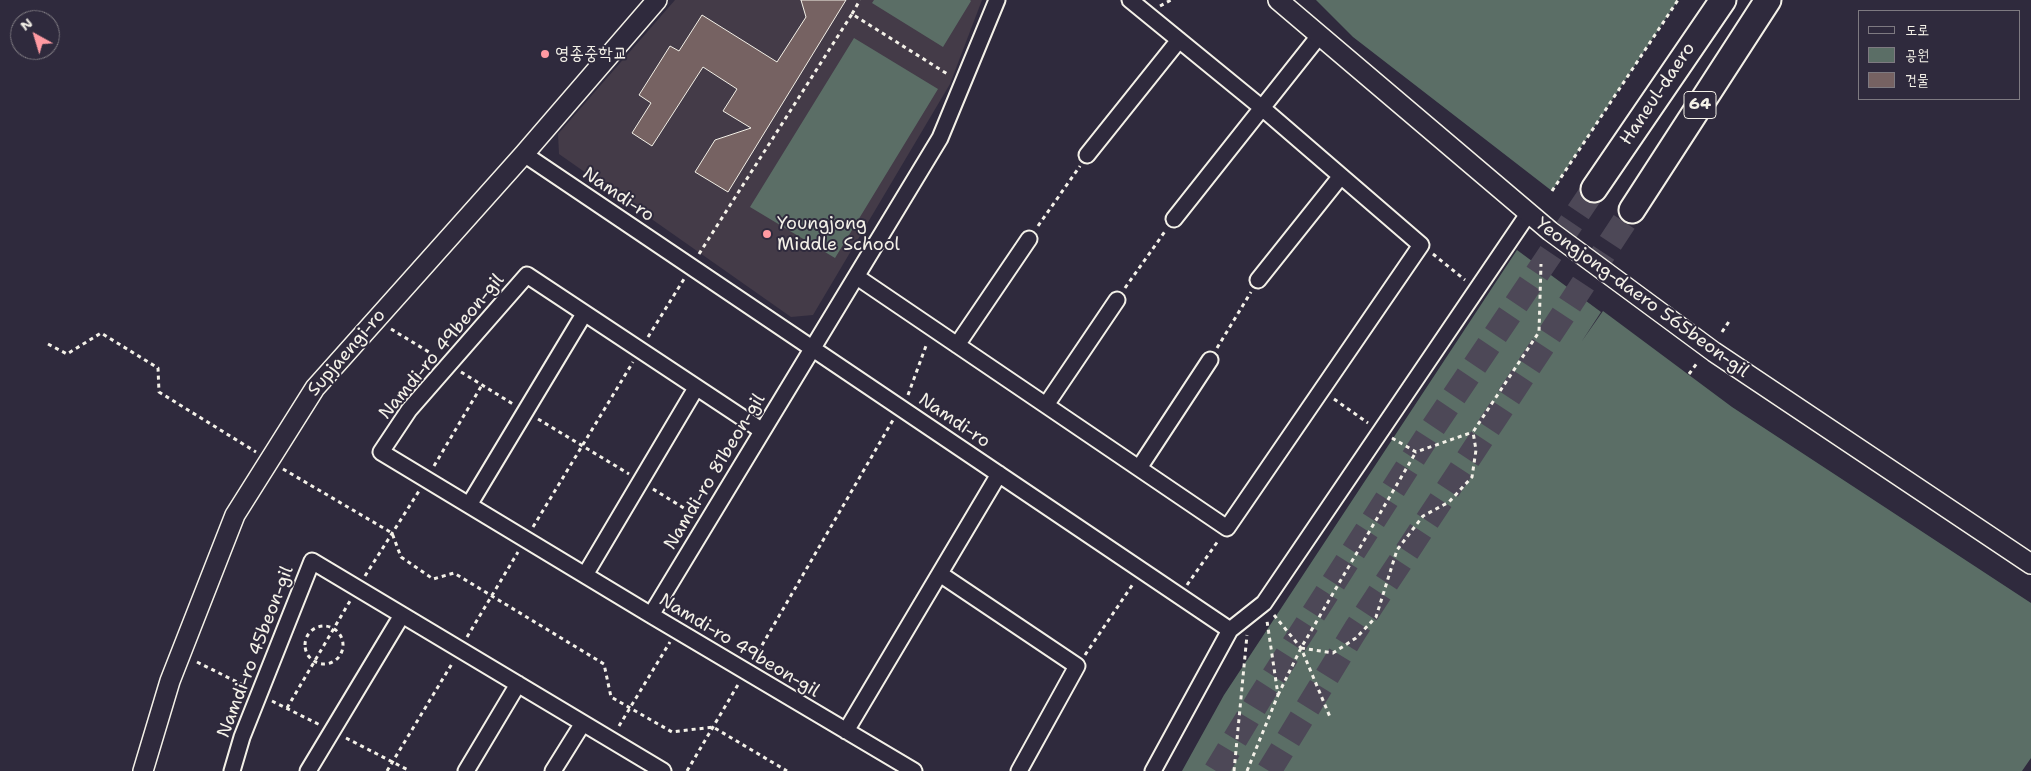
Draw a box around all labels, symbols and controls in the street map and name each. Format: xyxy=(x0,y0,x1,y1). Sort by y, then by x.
north arrow xyxy=(10,10,60,60)
legend xyxy=(1858,10,2021,100)
text: N xyxy=(16,14,36,35)
text: 도로 xyxy=(1905,20,1929,40)
street label: Haneul-daero xyxy=(1616,39,1700,149)
place label: 영종중학교 xyxy=(555,43,627,65)
text: 공원 xyxy=(1905,45,1929,65)
marker: 영종중학교 xyxy=(539,48,551,60)
text: 건물 xyxy=(1905,70,1929,90)
road number: 64 xyxy=(1684,92,1716,118)
street label: Namdi-ro xyxy=(578,163,658,227)
place label: Youngjong Middle School xyxy=(777,213,900,255)
street label: Yeongjong-daero 565beon-gil xyxy=(1531,213,1753,383)
marker: Youngjong Middle School xyxy=(761,228,773,240)
street label: Namdi-ro 49beon-gil xyxy=(375,270,509,424)
street label: Supjaengi-ro xyxy=(303,305,391,401)
street label: Namdi-ro xyxy=(914,389,994,453)
street label: Namdi-ro 81beon-gil xyxy=(660,390,770,554)
street label: Namdi-ro 45beon-gil xyxy=(213,563,299,741)
street label: Namdi-ro 49beon-gil xyxy=(655,590,823,702)

